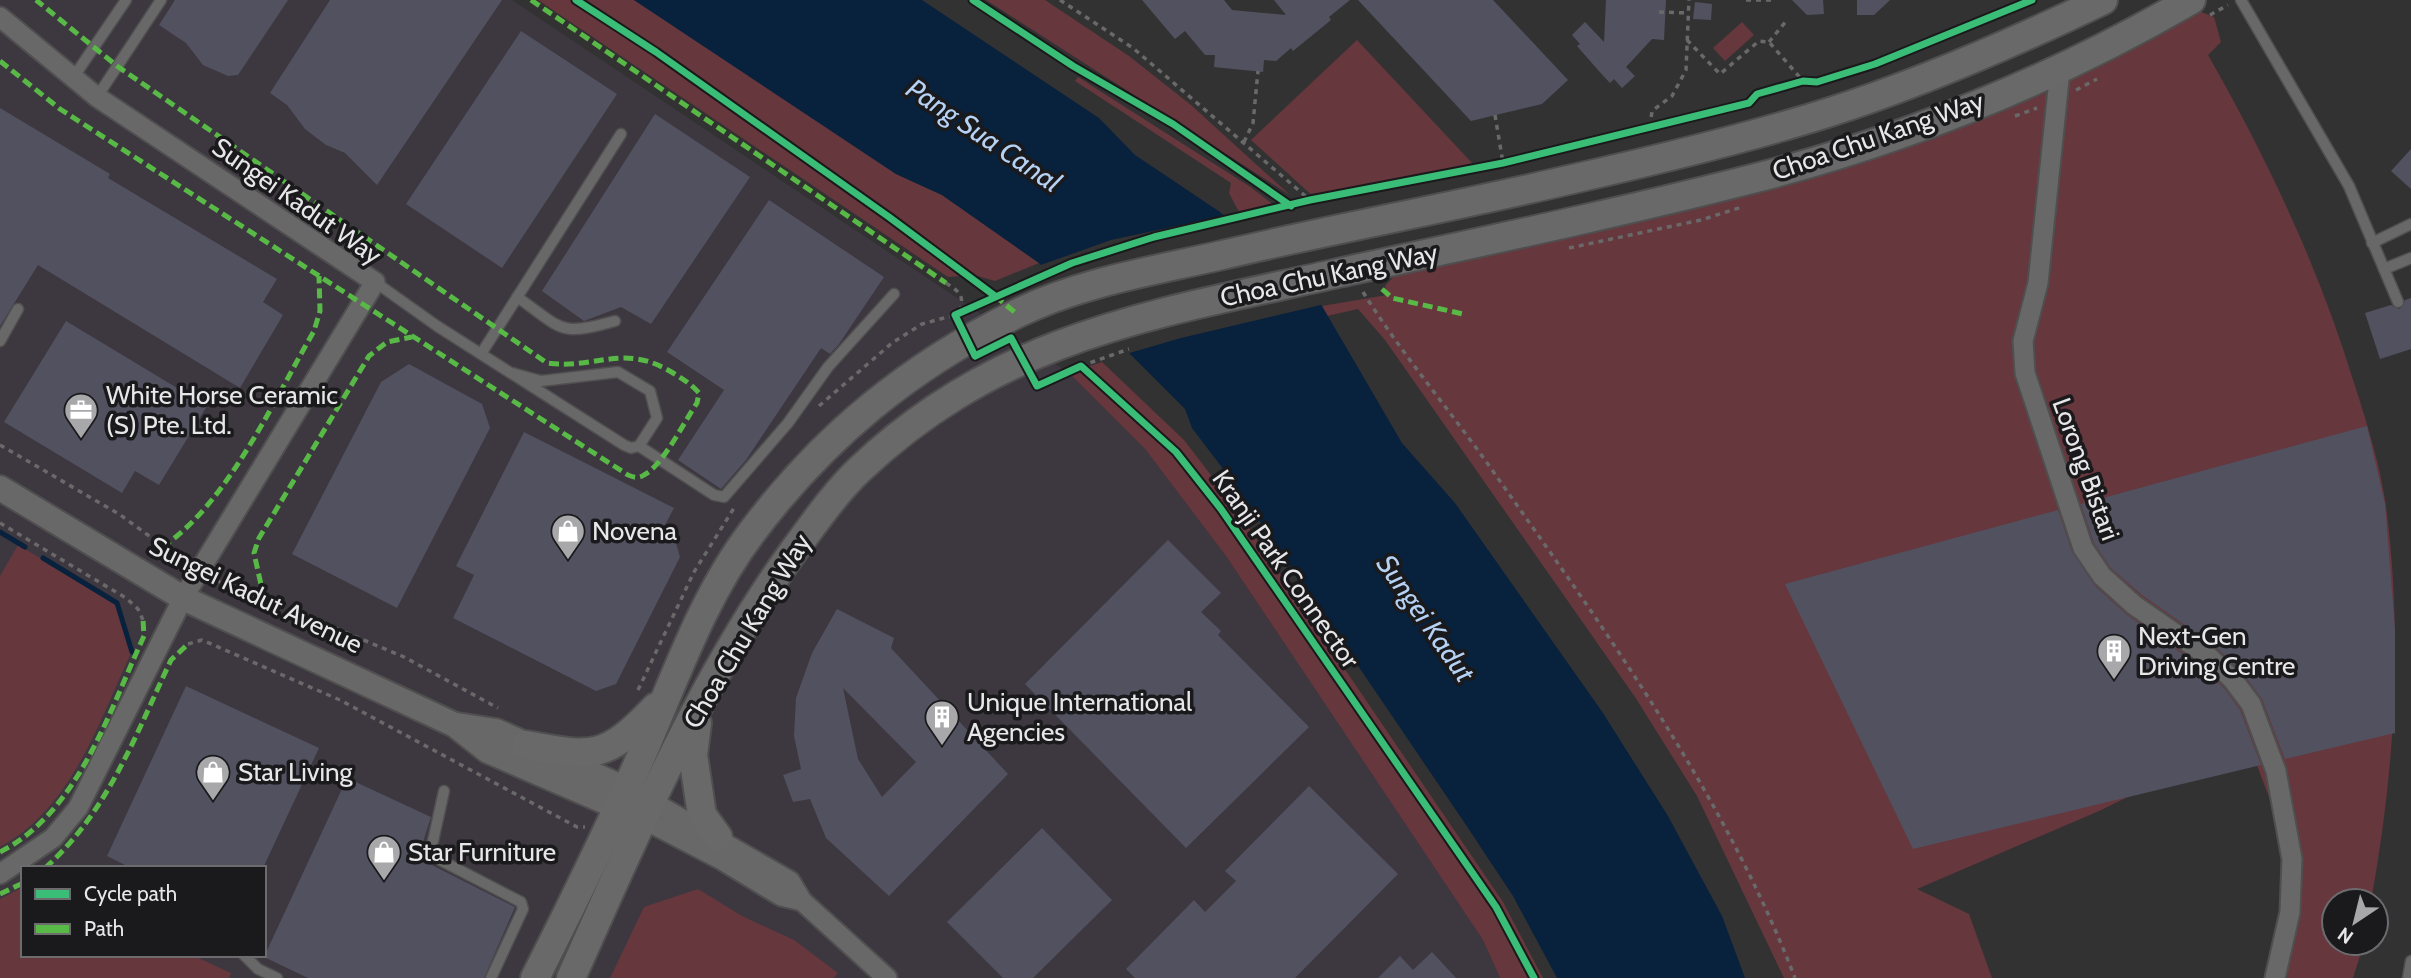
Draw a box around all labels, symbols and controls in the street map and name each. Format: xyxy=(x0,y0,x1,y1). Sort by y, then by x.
water label: Pang Sua Canal xyxy=(900,71,1068,199)
street label: Choa Chu Kang Way xyxy=(1768,85,1988,187)
street label: Sungei Kadut Way xyxy=(206,131,388,271)
street label: Choa Chu Kang Way xyxy=(1217,236,1441,314)
place label: White Horse Ceramic (S) Pte. Ltd. xyxy=(106,379,338,441)
office icon: White Horse Ceramic (S) Pte. Ltd. xyxy=(62,391,100,440)
street label: Lorong Bistari xyxy=(2045,393,2127,545)
street label: Kranji Park Connector xyxy=(1206,464,1367,675)
shop icon: Novena xyxy=(549,512,587,561)
place label: Novena xyxy=(592,515,677,547)
street label: Choa Chu Kang Way xyxy=(676,528,818,734)
street label: Sungei Kadut Avenue xyxy=(144,530,368,660)
water label: Sungei Kadut xyxy=(1370,548,1483,689)
place label: Next-Gen Driving Centre xyxy=(2138,620,2295,682)
building icon: Next-Gen Driving Centre xyxy=(2095,632,2133,681)
place label: Unique International Agencies xyxy=(967,686,1192,748)
building icon: Unique International Agencies xyxy=(923,698,961,747)
shop icon: Star Living xyxy=(194,753,232,802)
place label: Star Living xyxy=(238,756,353,788)
shop icon: Star Furniture xyxy=(365,833,403,882)
place label: Star Furniture xyxy=(408,836,556,868)
legend xyxy=(21,866,266,957)
text: Cycle path xyxy=(84,881,177,906)
north arrow xyxy=(2320,887,2390,957)
text: Path xyxy=(84,916,124,941)
text: N xyxy=(2333,922,2358,949)

